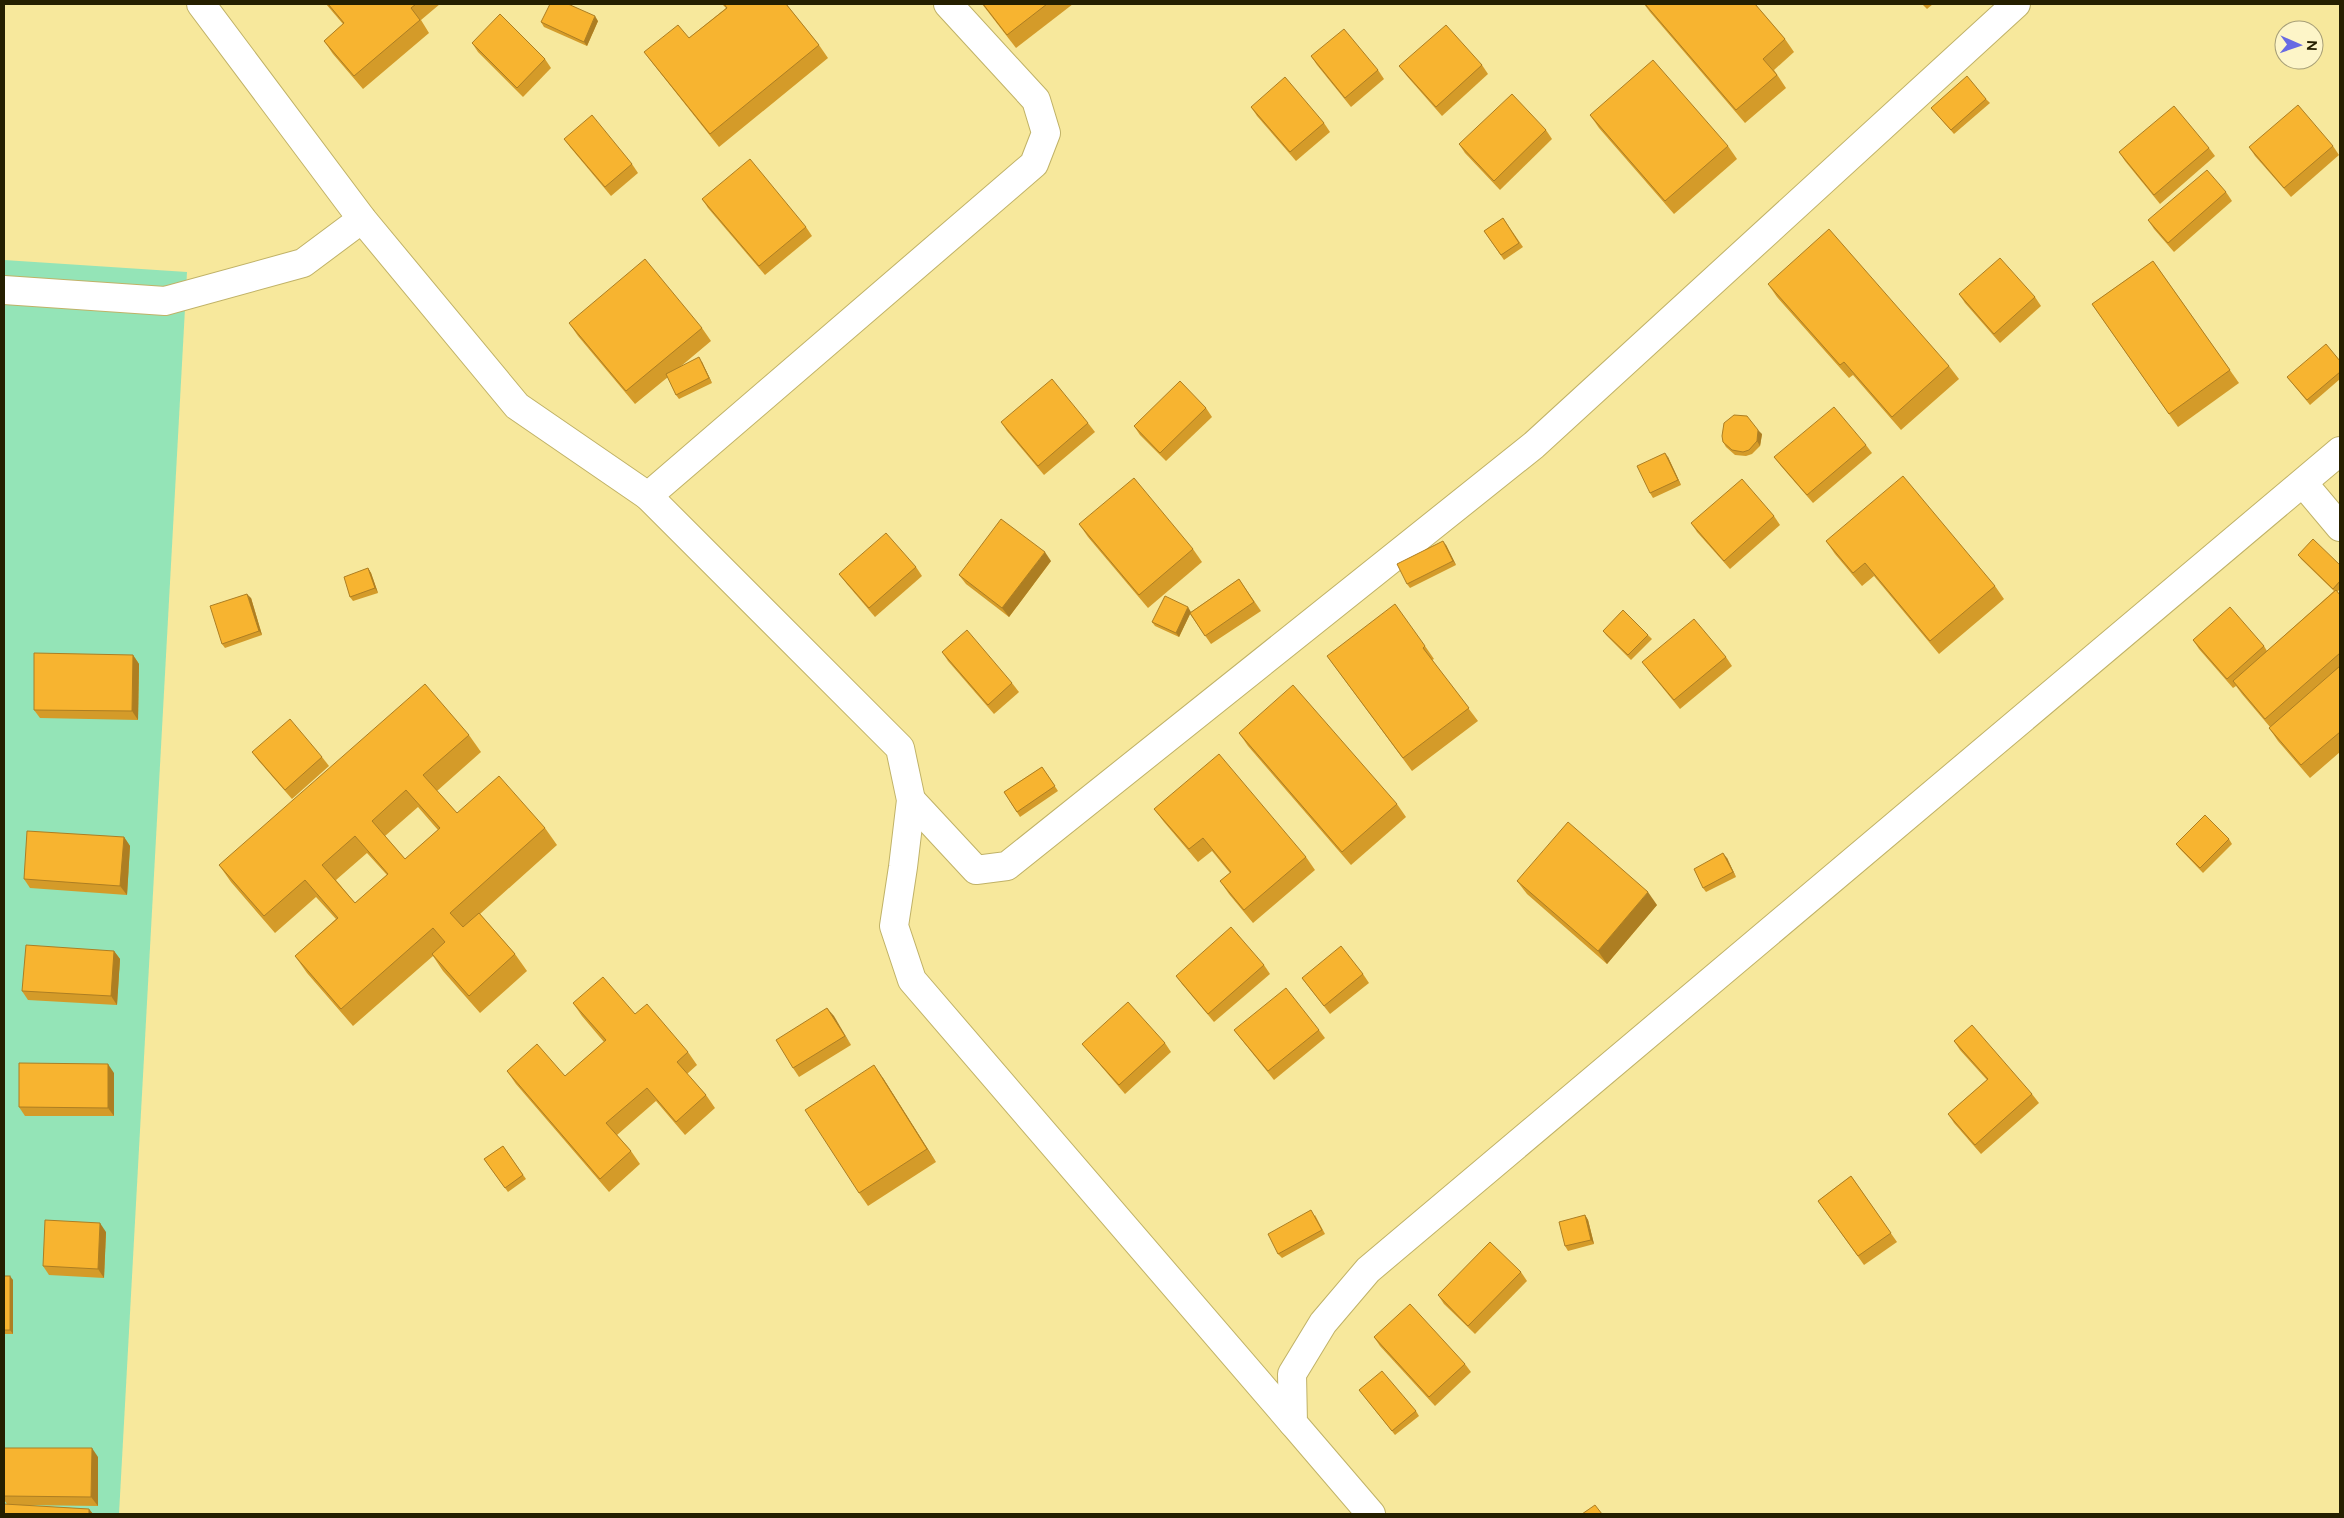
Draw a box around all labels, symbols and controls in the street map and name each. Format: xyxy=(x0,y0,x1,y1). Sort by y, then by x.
north arrow xyxy=(2274,20,2324,70)
text: N xyxy=(2303,40,2320,51)

